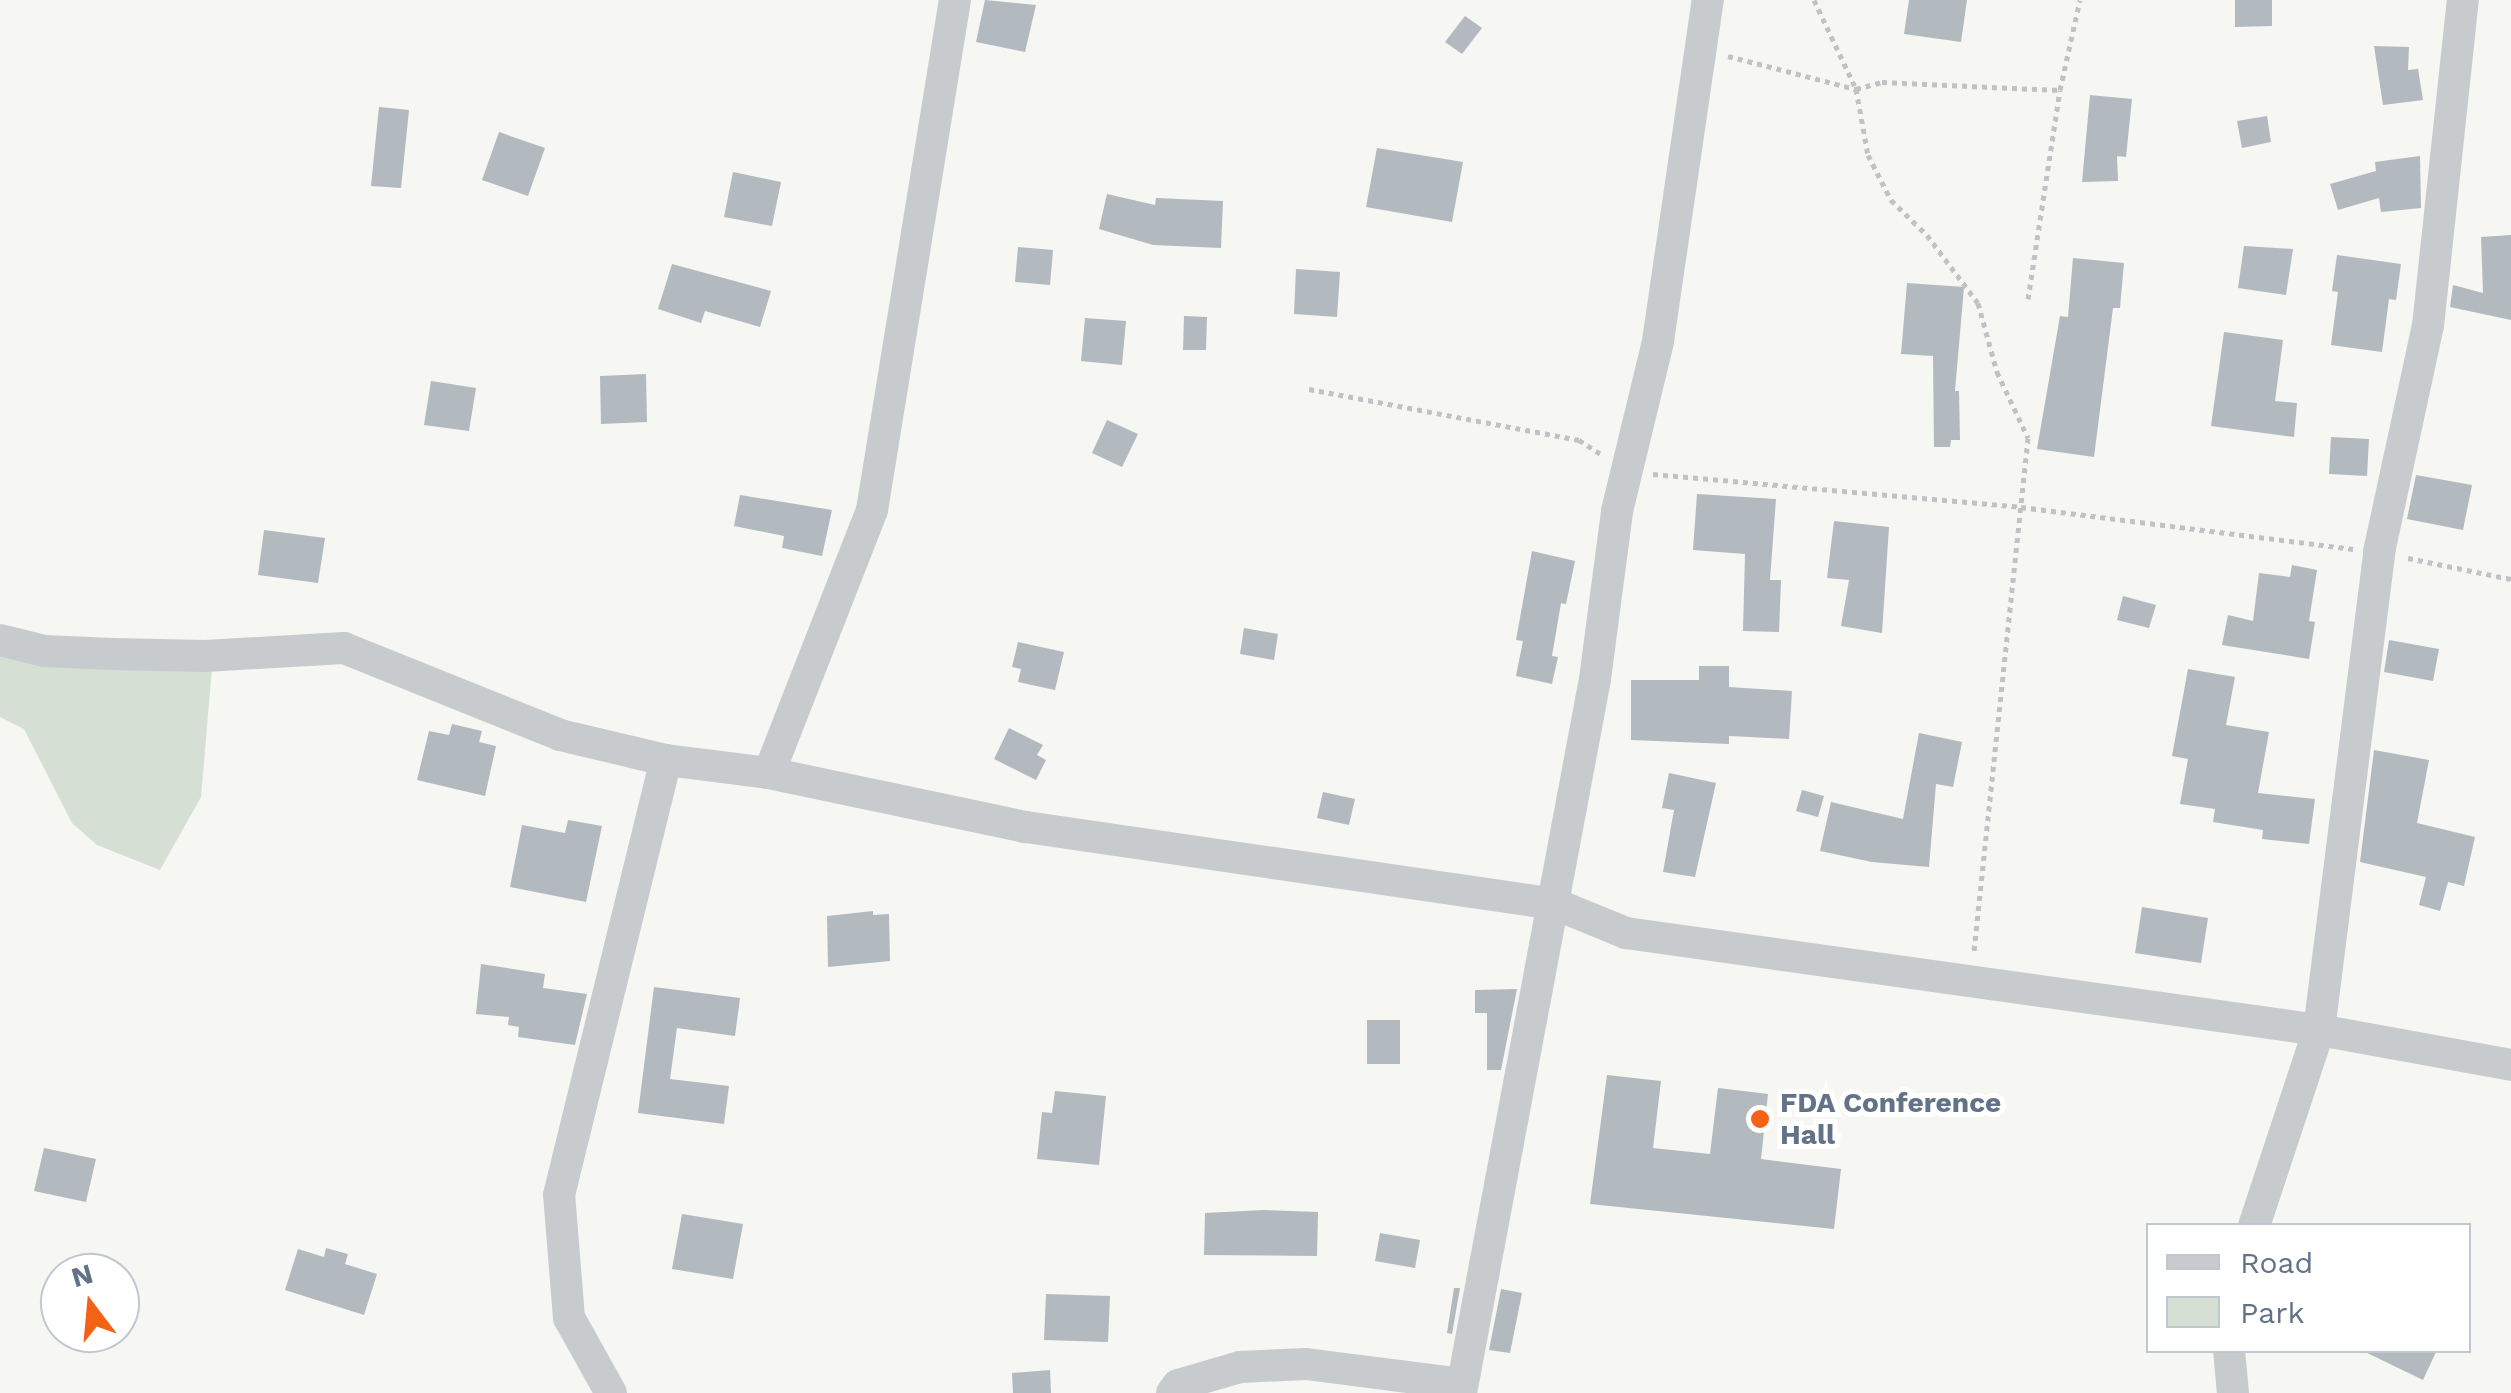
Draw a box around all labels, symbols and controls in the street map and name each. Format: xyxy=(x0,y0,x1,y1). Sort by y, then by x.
place label: FDA Conference Hall xyxy=(1780,1086,2002,1152)
marker: FDA Conference Hall xyxy=(1749,1108,1771,1130)
legend xyxy=(2146,1223,2471,1353)
text: Road xyxy=(2240,1245,2313,1280)
north arrow xyxy=(40,1253,140,1353)
text: N xyxy=(68,1257,97,1294)
text: Park xyxy=(2240,1295,2305,1330)

